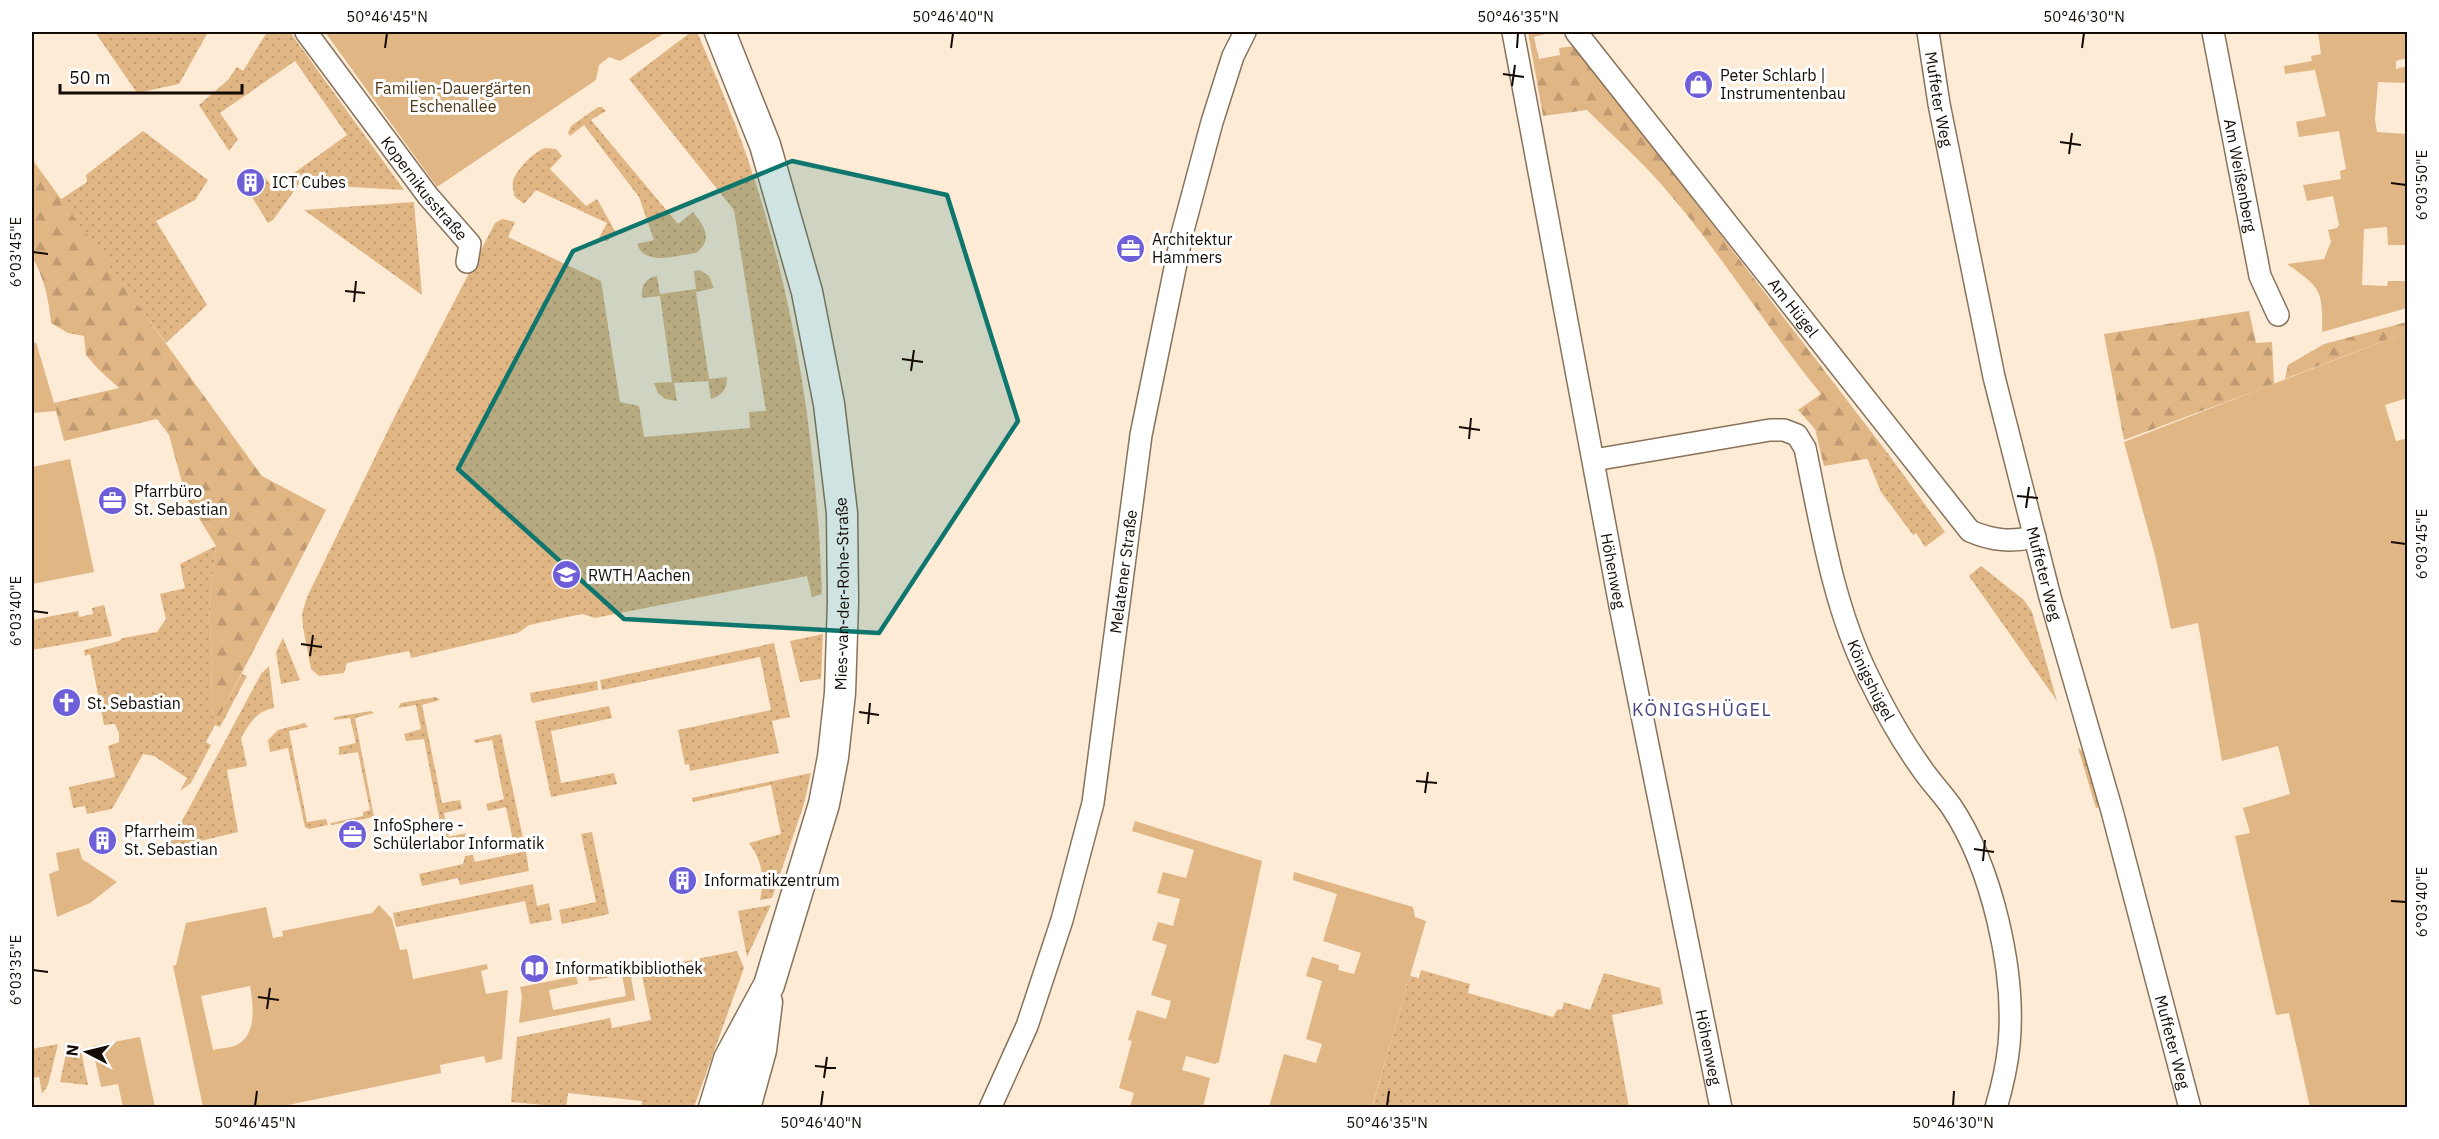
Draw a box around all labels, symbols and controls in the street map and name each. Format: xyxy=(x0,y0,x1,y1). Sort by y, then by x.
text: 50°46'45"N xyxy=(346,7,428,26)
text: 50°46'40"N xyxy=(912,7,994,26)
text: 50°46'35"N xyxy=(1477,7,1559,26)
text: 50°46'30"N xyxy=(2043,7,2125,26)
street label: Muffeter Weg xyxy=(1921,50,1957,149)
scale bar xyxy=(60,57,242,95)
place label: Peter Schlarb | Instrumentenbau xyxy=(1720,65,1846,103)
text: 50 m xyxy=(69,66,111,89)
shop icon: Peter Schlarb | Instrumentenbau xyxy=(1683,68,1715,100)
park label: Familien-Dauergärten Eschenallee xyxy=(375,78,531,116)
street label: Am Weißenberg xyxy=(2220,117,2261,234)
street label: Kopernikusstraße xyxy=(377,132,472,244)
text: 6°03'50"E xyxy=(2412,150,2431,220)
building icon: ICT Cubes xyxy=(235,166,267,198)
place label: ICT Cubes xyxy=(272,172,346,192)
text: 6°03'45"E xyxy=(6,217,25,287)
place label: Architektur Hammers xyxy=(1152,229,1232,267)
office icon: Architektur Hammers xyxy=(1115,232,1147,264)
street label: Am Hügel xyxy=(1764,274,1823,341)
place label: Pfarrbüro St. Sebastian xyxy=(134,481,228,519)
office icon: Pfarrbüro St. Sebastian xyxy=(97,484,129,516)
street label: Mies-van-der-Rohe-Straße xyxy=(830,496,853,691)
street label: Melatener Straße xyxy=(1105,508,1141,635)
text: 6°03'45"E xyxy=(2412,509,2431,579)
street label: Muffeter Weg xyxy=(2022,524,2066,623)
street label: Höhenweg xyxy=(1597,531,1630,611)
school or university icon: RWTH Aachen xyxy=(551,559,583,591)
place label: RWTH Aachen xyxy=(588,565,691,585)
text: 6°03'40"E xyxy=(6,576,25,646)
street label: Königshügel xyxy=(1843,637,1899,724)
church icon: St. Sebastian xyxy=(50,687,82,719)
place label: St. Sebastian xyxy=(87,693,181,713)
district label: KÖNIGSHÜGEL xyxy=(1632,698,1772,721)
place label: InfoSphere - Schülerlabor Informatik xyxy=(373,815,545,853)
office icon: InfoSphere - Schülerlabor Informatik xyxy=(336,818,368,850)
place label: Pfarrheim St. Sebastian xyxy=(124,821,218,859)
building icon: Pfarrheim St. Sebastian xyxy=(87,824,119,856)
building icon: Informatikzentrum xyxy=(667,864,699,896)
text: 6°03'40"E xyxy=(2412,867,2431,937)
place label: Informatikzentrum xyxy=(704,870,840,890)
text: 6°03'35"E xyxy=(6,935,25,1005)
library icon: Informatikbibliothek xyxy=(518,952,550,984)
place label: Informatikbibliothek xyxy=(555,958,703,978)
street label: Muffeter Weg xyxy=(2151,993,2195,1092)
street label: Höhenweg xyxy=(1691,1008,1726,1087)
north arrow xyxy=(57,1022,117,1082)
text: N xyxy=(61,1043,83,1057)
text: 50°46'45"N xyxy=(214,1113,296,1132)
text: 50°46'40"N xyxy=(780,1113,862,1132)
text: 50°46'35"N xyxy=(1346,1113,1428,1132)
text: 50°46'30"N xyxy=(1912,1113,1994,1132)

